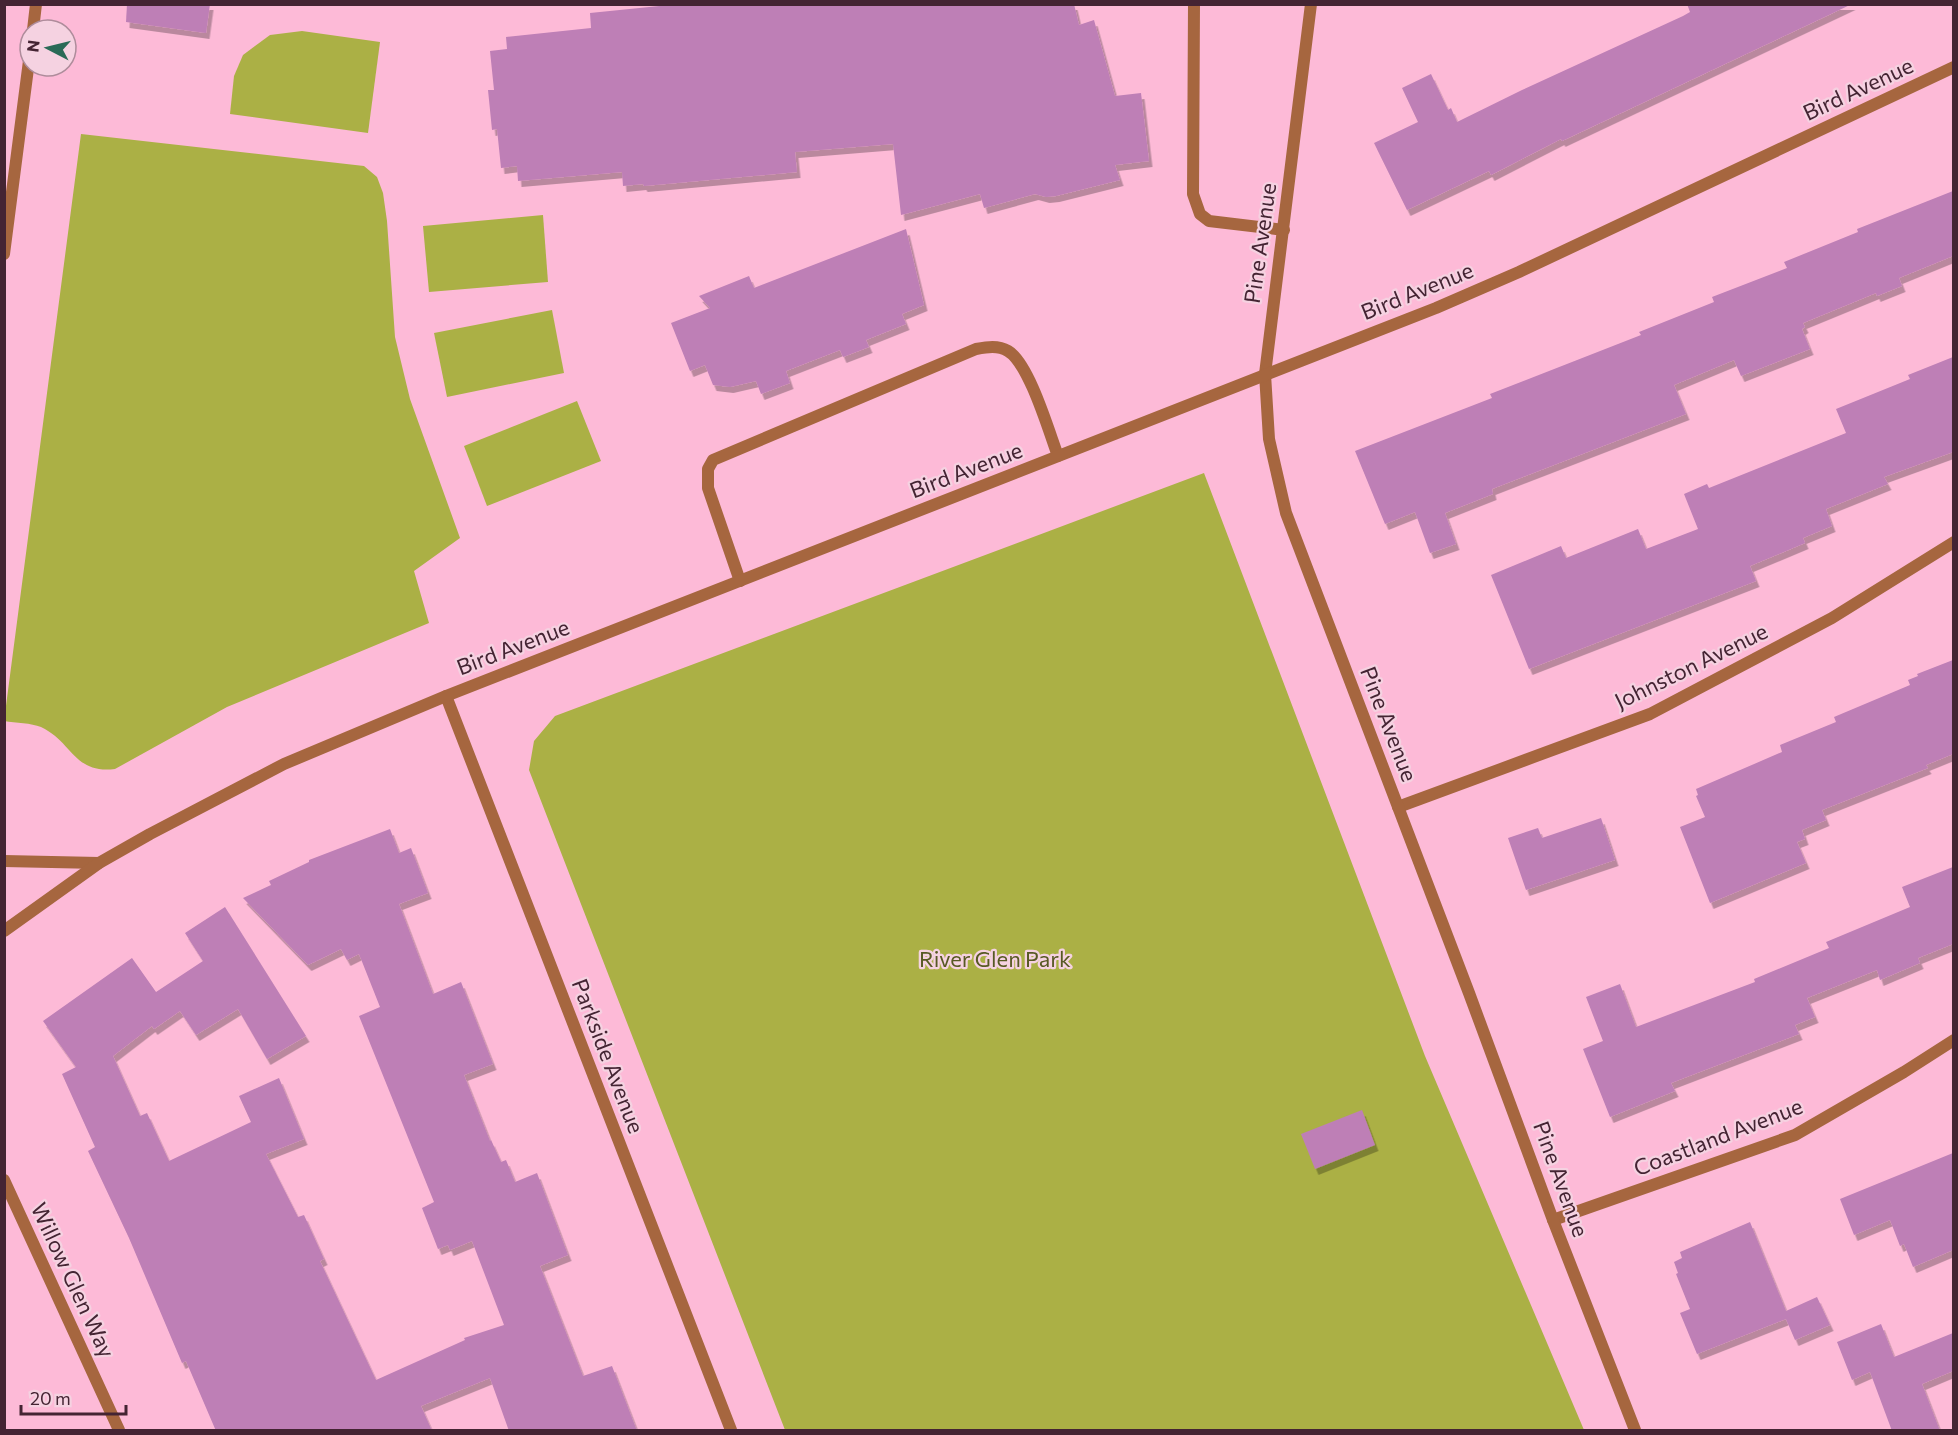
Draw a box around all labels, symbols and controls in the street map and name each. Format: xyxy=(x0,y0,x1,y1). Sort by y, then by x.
north arrow xyxy=(18,18,78,78)
text: N xyxy=(22,39,43,53)
street label: Bird Avenue xyxy=(1798,51,1917,126)
street label: Pine Avenue xyxy=(1238,181,1281,305)
street label: Bird Avenue xyxy=(1357,256,1477,325)
street label: Bird Avenue xyxy=(906,436,1026,503)
street label: Bird Avenue xyxy=(453,613,573,680)
street label: Johnston Avenue xyxy=(1610,617,1772,714)
street label: Pine Avenue xyxy=(1355,662,1424,785)
park label: River Glen Park xyxy=(919,945,1071,972)
street label: Parkside Avenue xyxy=(567,975,650,1137)
street label: Coastland Avenue xyxy=(1630,1092,1806,1181)
street label: Pine Avenue xyxy=(1528,1117,1595,1240)
street label: Willow Glen Way xyxy=(26,1198,121,1362)
scale bar xyxy=(21,1378,126,1416)
text: 20 m xyxy=(30,1387,71,1409)

